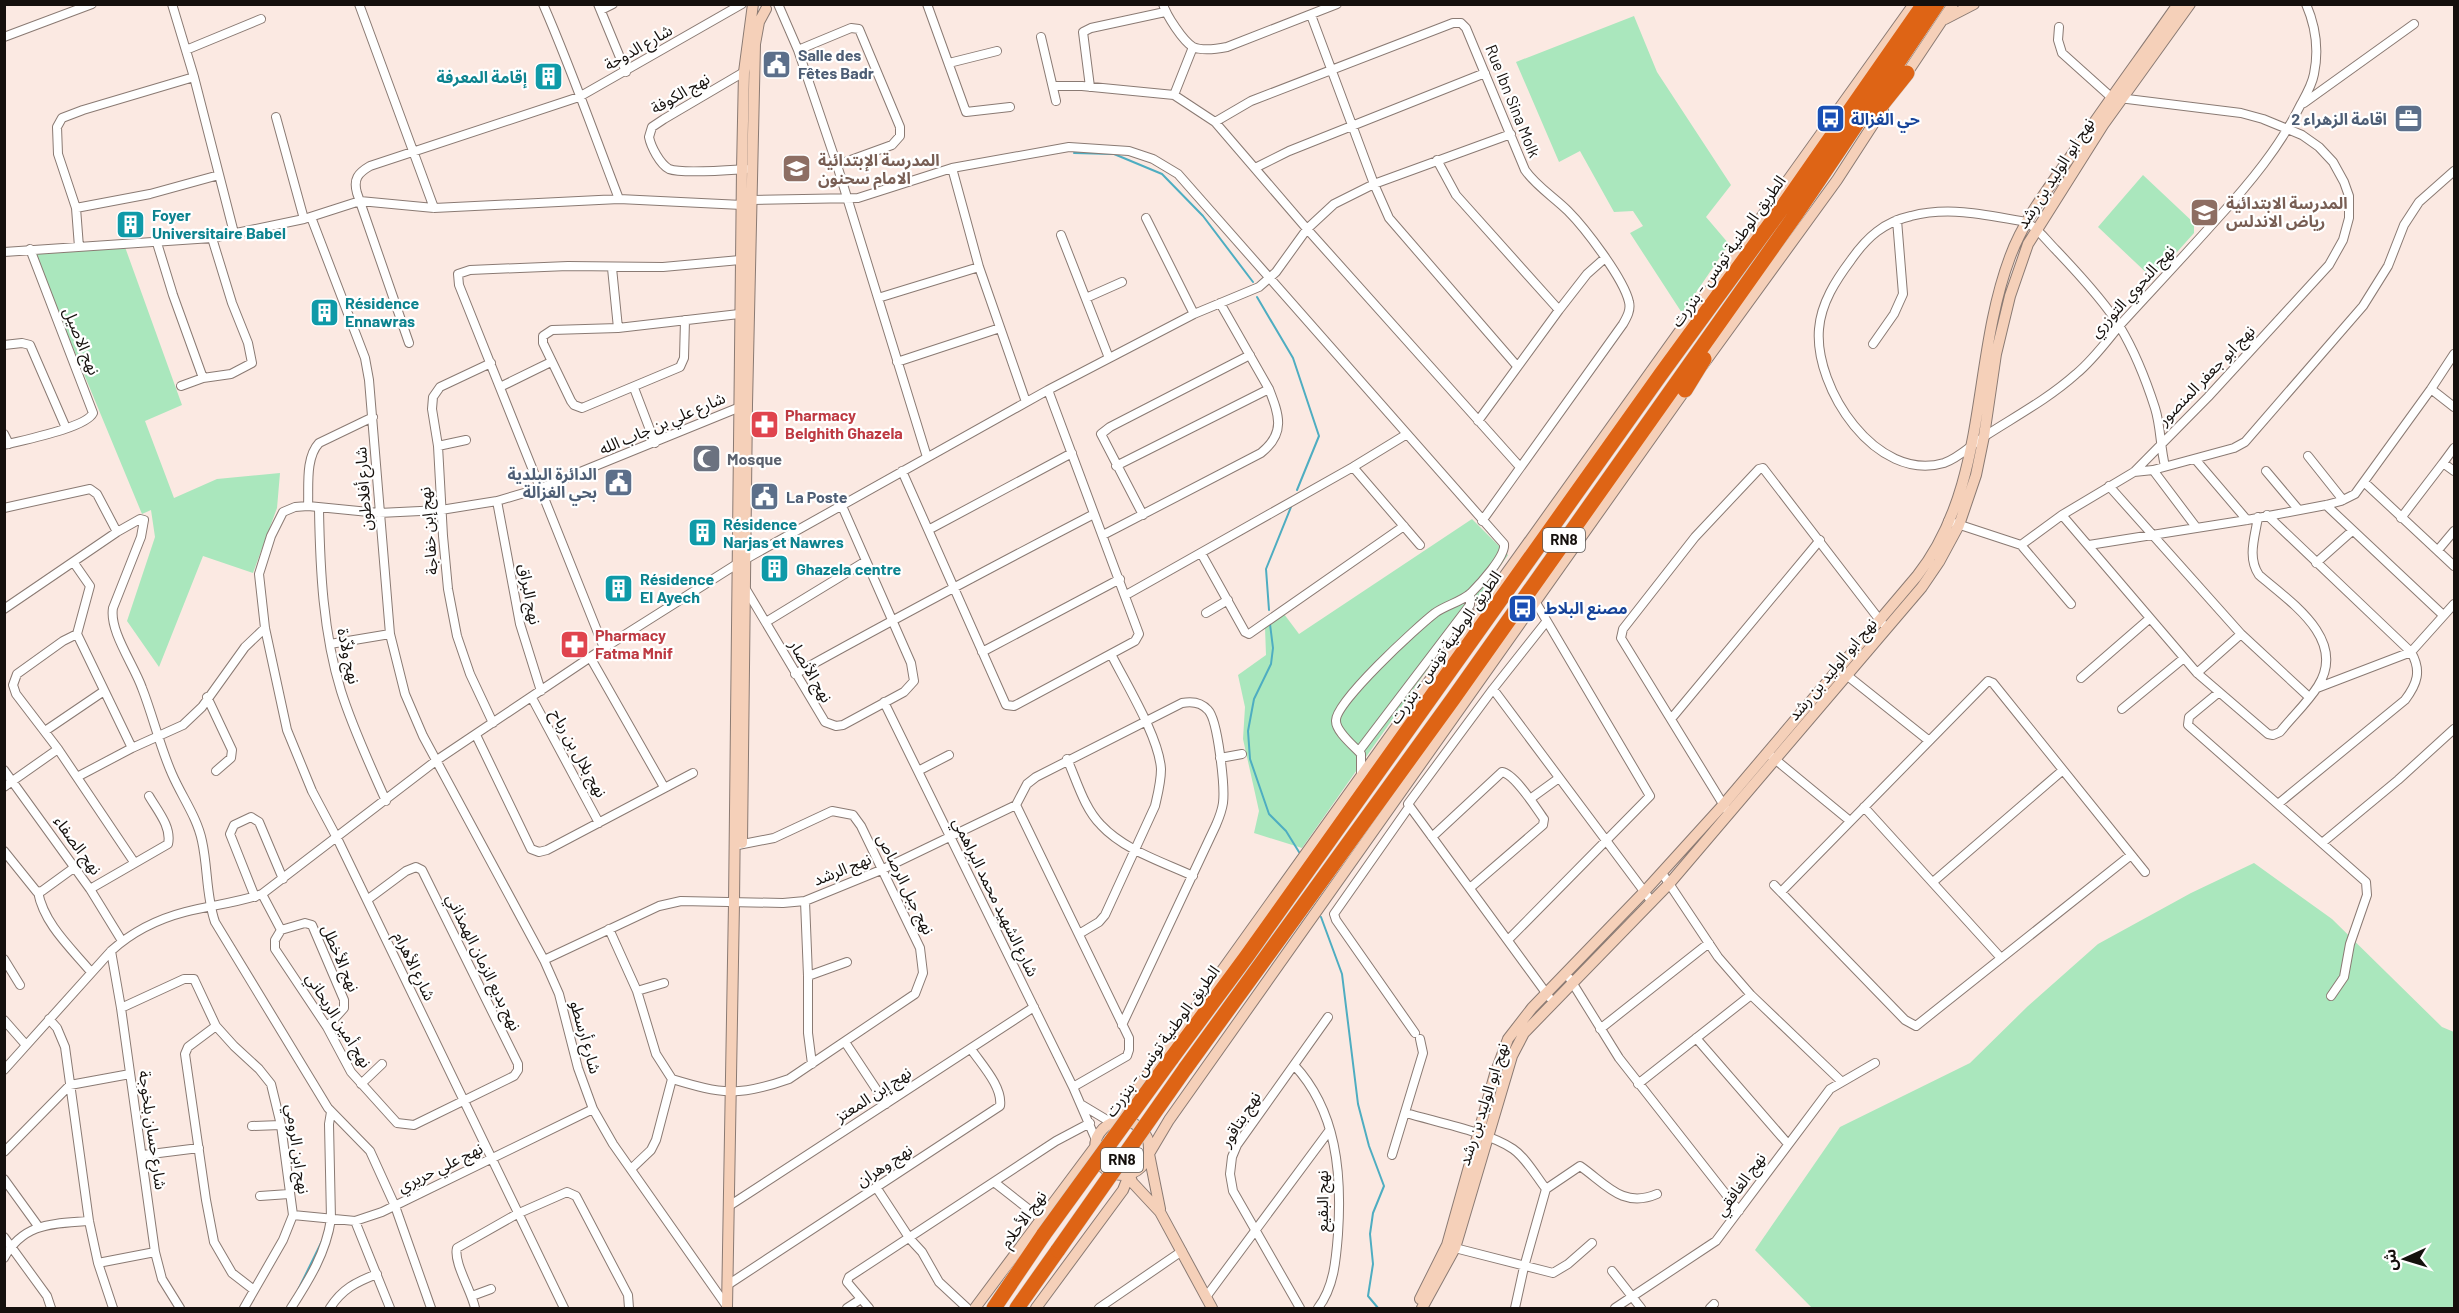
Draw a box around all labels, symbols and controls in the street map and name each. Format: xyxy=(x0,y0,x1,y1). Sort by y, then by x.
street label: شارع الدوحة xyxy=(600,20,677,77)
street label: Rue Ibn Sina Molk xyxy=(1482,42,1545,160)
place label: Salle des Fêtes Badr xyxy=(798,45,874,82)
public building icon: Salle des Fêtes Badr xyxy=(761,48,793,80)
building icon: إقامة المعرفة xyxy=(532,61,564,93)
place label: إقامة المعرفة xyxy=(436,67,527,89)
street label: نهج الكوفة xyxy=(647,68,714,120)
bus stop icon: حي الغزالة xyxy=(1814,103,1846,135)
office icon: اقامة الزهراء 2 xyxy=(2392,103,2424,135)
place label: حي الغزالة xyxy=(1851,109,1920,133)
place label: اقامة الزهراء 2 xyxy=(2291,109,2387,129)
street label: نهج ابو الوليد بن رشد xyxy=(2012,114,2101,234)
place label: المدرسة الإبتدائية الامام سحنون xyxy=(818,150,940,190)
school or university icon: المدرسة الإبتدائية الامام سحنون xyxy=(781,153,813,185)
street label: الطريق الوطنية تونس - بنزرت xyxy=(1666,171,1791,331)
place label: المدرسة الابتدائية رياض الاندلس xyxy=(2226,193,2348,231)
school or university icon: المدرسة الابتدائية رياض الاندلس xyxy=(2189,196,2221,228)
place label: Foyer Universitaire Babel xyxy=(152,205,286,242)
building icon: Foyer Universitaire Babel xyxy=(115,208,147,240)
street label: نهج النحوي التوزري xyxy=(2085,240,2181,344)
place label: Résidence Ennawras xyxy=(345,293,419,330)
building icon: Résidence Ennawras xyxy=(308,296,340,328)
street label: نهج الاصيل xyxy=(57,304,105,379)
street label: نهج ابو جعفر المنصور xyxy=(2152,321,2261,432)
street label: شارع علي بن جاب الله xyxy=(596,387,729,461)
place label: Pharmacy Belghith Ghazela xyxy=(785,405,903,442)
pharmacy icon: Pharmacy Belghith Ghazela xyxy=(748,408,780,440)
mosque icon: Mosque xyxy=(690,443,722,475)
street label: شارع أفلاطون xyxy=(350,446,379,532)
place label: Mosque xyxy=(727,449,782,468)
place label: الدائرة البلدية بحي الغزالة xyxy=(507,464,597,506)
public building icon: الدائرة البلدية بحي الغزالة xyxy=(602,467,634,499)
public building icon: La Poste xyxy=(749,481,781,513)
street label: نهج إبن خفاجة xyxy=(414,486,445,576)
place label: La Poste xyxy=(786,487,848,506)
place label: Résidence Narjas et Nawres xyxy=(723,514,844,551)
building icon: Résidence Narjas et Nawres xyxy=(686,517,718,549)
road number: RN8 xyxy=(1543,528,1585,552)
building icon: Ghazela centre xyxy=(759,553,791,585)
place label: Ghazela centre xyxy=(796,559,902,578)
street label: نهج البراق xyxy=(511,562,546,627)
street label: الطريق الوطنية تونس - بنزرت xyxy=(1384,567,1506,728)
place label: Résidence El Ayech xyxy=(640,569,714,606)
building icon: Résidence El Ayech xyxy=(603,572,635,604)
bus stop icon: مصنع البلاط xyxy=(1507,592,1539,624)
place label: مصنع البلاط xyxy=(1544,598,1628,621)
street label: نهج ابو الوليد بن رشد xyxy=(1783,614,1883,726)
place label: Pharmacy Fatma Mnif xyxy=(595,625,673,662)
street label: نهج ولاّدة xyxy=(330,626,365,686)
pharmacy icon: Pharmacy Fatma Mnif xyxy=(558,628,590,660)
street label: نهج الأنصار xyxy=(782,635,837,707)
street label: نهج بلال بن رباح xyxy=(544,705,611,802)
street label: نهج الصفاء xyxy=(47,811,106,880)
street label: شارع الشهيد محمد البراهمي xyxy=(946,814,1043,981)
street label: نهج جبل الرصاص xyxy=(870,830,939,939)
street label: نهج الرشد xyxy=(810,848,875,892)
street label: نهج بديع الزمان الهمذاني xyxy=(439,890,526,1035)
street label: نهج الأخطل xyxy=(315,921,364,996)
street label: شارع الأهرام xyxy=(387,928,440,1005)
street label: الطريق الوطنية تونس - بنزرت xyxy=(1100,961,1225,1121)
street label: نهج أمين الريحاني xyxy=(299,969,376,1073)
street label: شارع أرسطو xyxy=(563,998,606,1077)
street label: نهج ابو الوليد بن رشد xyxy=(1454,1040,1515,1169)
street label: نهج إبن المعتز xyxy=(830,1062,916,1129)
street label: شارع حسان بلخوجة xyxy=(132,1069,171,1191)
street label: نهج بتاقور xyxy=(1215,1088,1267,1153)
street label: نهج ابن الرومي xyxy=(279,1103,314,1196)
street label: نهج علي حريري xyxy=(394,1138,487,1199)
street label: نهج وهران xyxy=(852,1139,918,1193)
road number: RN8 xyxy=(1101,1148,1143,1172)
street label: نهج الغافقي xyxy=(1710,1148,1772,1221)
street label: نهج البقيع xyxy=(1312,1170,1335,1232)
street label: نهج الأحلام xyxy=(996,1186,1053,1253)
north arrow xyxy=(2375,1229,2435,1289)
text: ش xyxy=(2379,1248,2401,1272)

